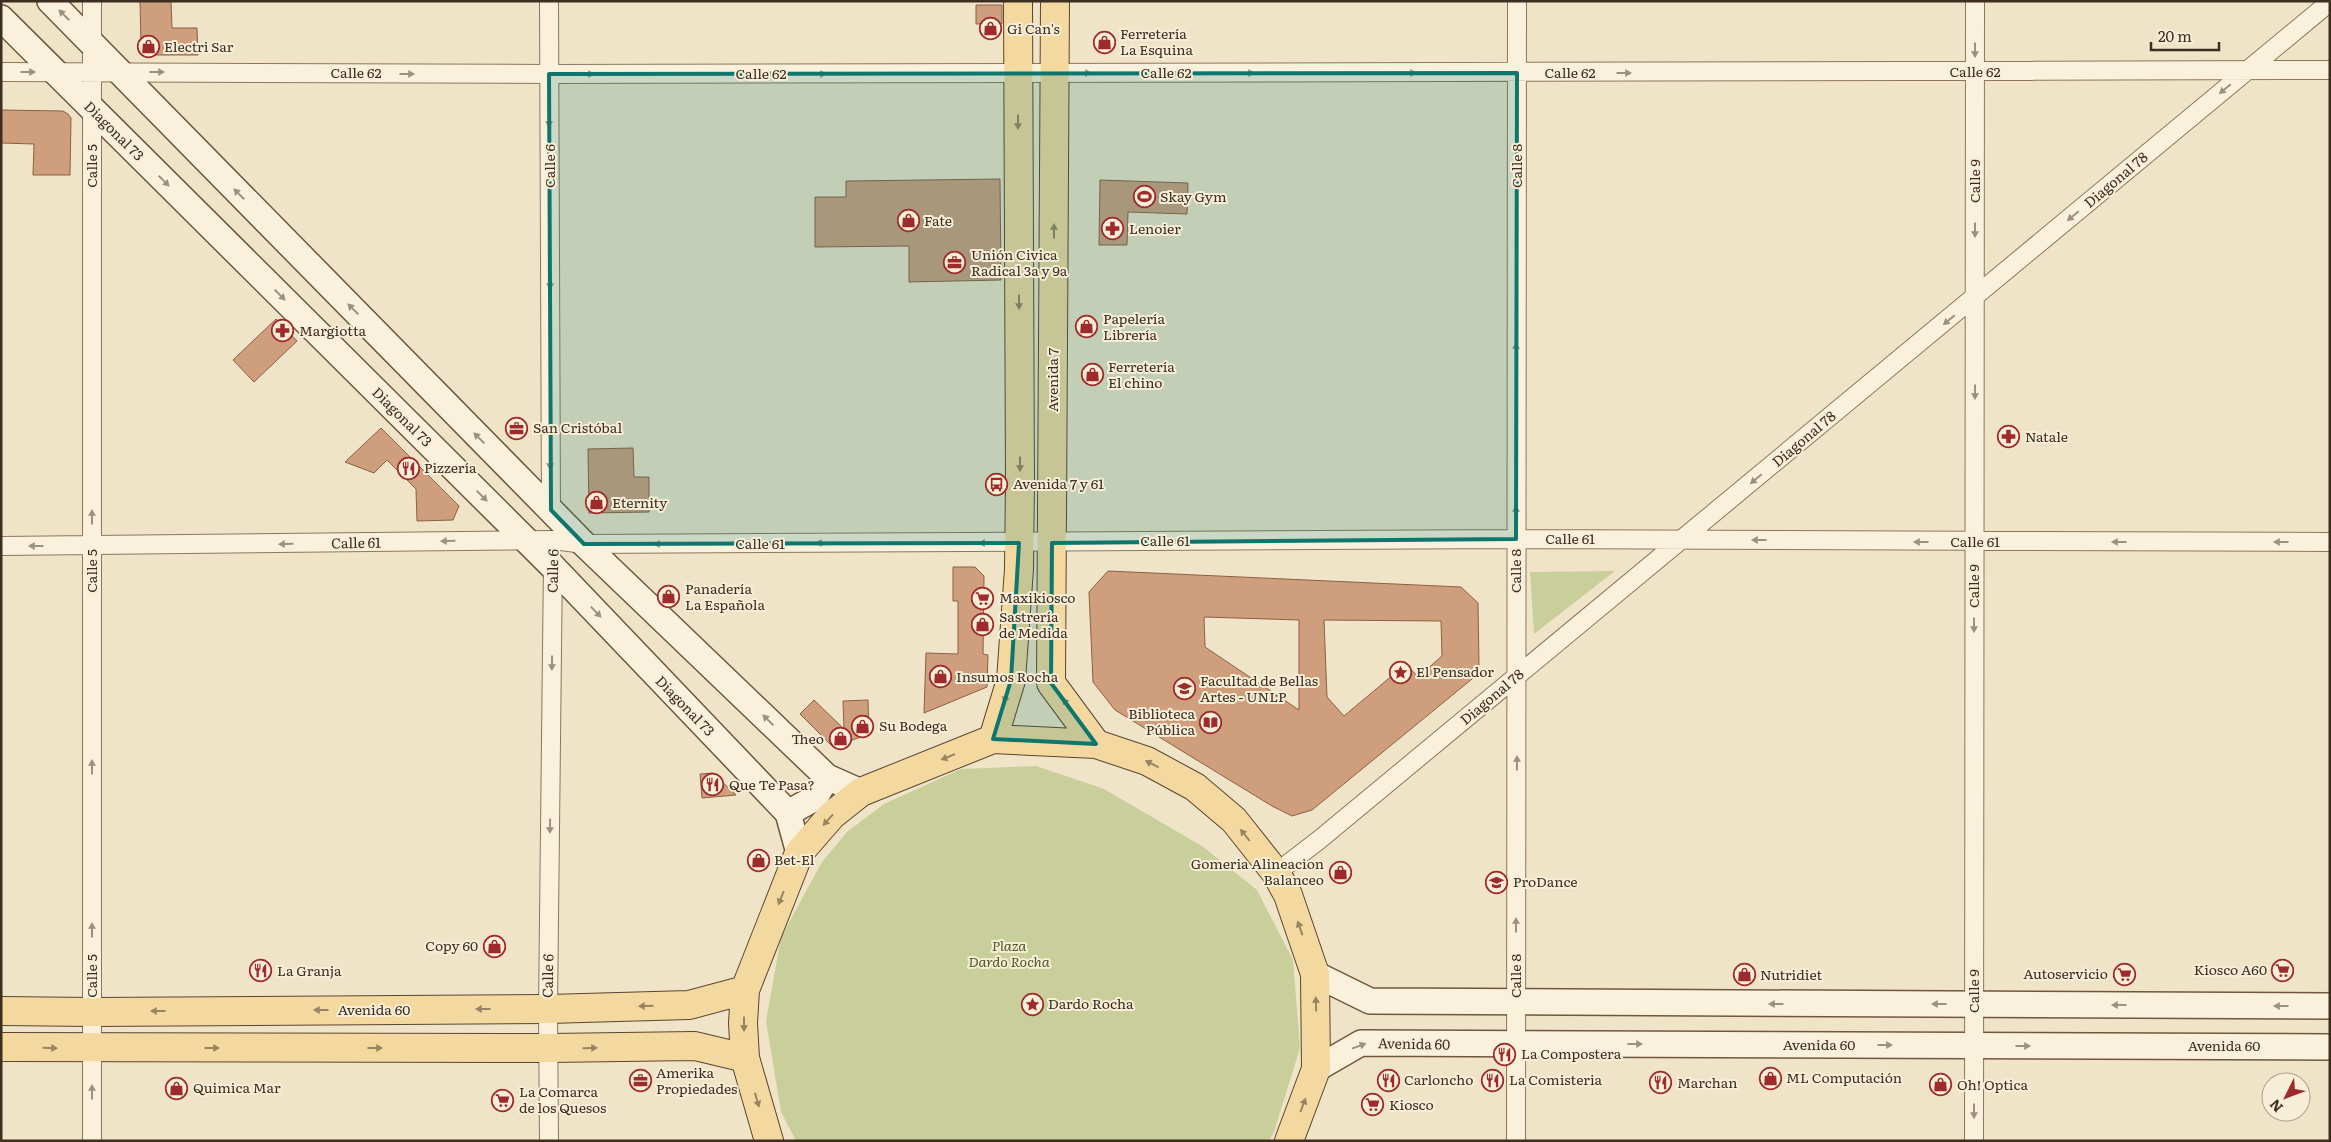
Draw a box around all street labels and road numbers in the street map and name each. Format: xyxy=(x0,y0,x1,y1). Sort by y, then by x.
street label: Calle 62 xyxy=(1949,61,2001,81)
street label: Calle 62 xyxy=(330,62,382,82)
street label: Calle 62 xyxy=(1140,62,1192,82)
street label: Calle 62 xyxy=(1544,62,1596,82)
street label: Calle 62 xyxy=(735,63,787,83)
street label: Diagonal 73 xyxy=(80,96,149,165)
street label: Calle 5 xyxy=(81,144,101,188)
street label: Calle 6 xyxy=(539,144,559,188)
street label: Calle 8 xyxy=(1506,144,1526,188)
street label: Diagonal 78 xyxy=(2079,146,2152,212)
street label: Calle 9 xyxy=(1964,159,1984,203)
street label: Avenida 7 xyxy=(1042,348,1062,412)
street label: Diagonal 73 xyxy=(368,382,437,451)
street label: Diagonal 78 xyxy=(1767,405,1840,471)
street label: Calle 61 xyxy=(1545,528,1595,548)
street label: Calle 61 xyxy=(1140,530,1190,550)
street label: Calle 61 xyxy=(1950,531,2000,551)
street label: Calle 61 xyxy=(331,532,381,552)
street label: Calle 61 xyxy=(735,533,785,553)
street label: Calle 6 xyxy=(542,548,562,593)
street label: Calle 5 xyxy=(81,549,101,593)
street label: Calle 8 xyxy=(1505,549,1525,593)
street label: Calle 9 xyxy=(1963,564,1983,608)
street label: Diagonal 78 xyxy=(1455,663,1528,729)
street label: Diagonal 73 xyxy=(652,671,720,740)
street label: Calle 6 xyxy=(537,953,557,998)
street label: Calle 5 xyxy=(81,954,101,998)
street label: Calle 8 xyxy=(1505,954,1525,998)
street label: Calle 9 xyxy=(1963,969,1983,1013)
street label: Avenida 60 xyxy=(338,999,410,1019)
street label: Avenida 60 xyxy=(1378,1032,1450,1054)
street label: Avenida 60 xyxy=(1783,1034,1855,1054)
street label: Avenida 60 xyxy=(2188,1035,2260,1055)

